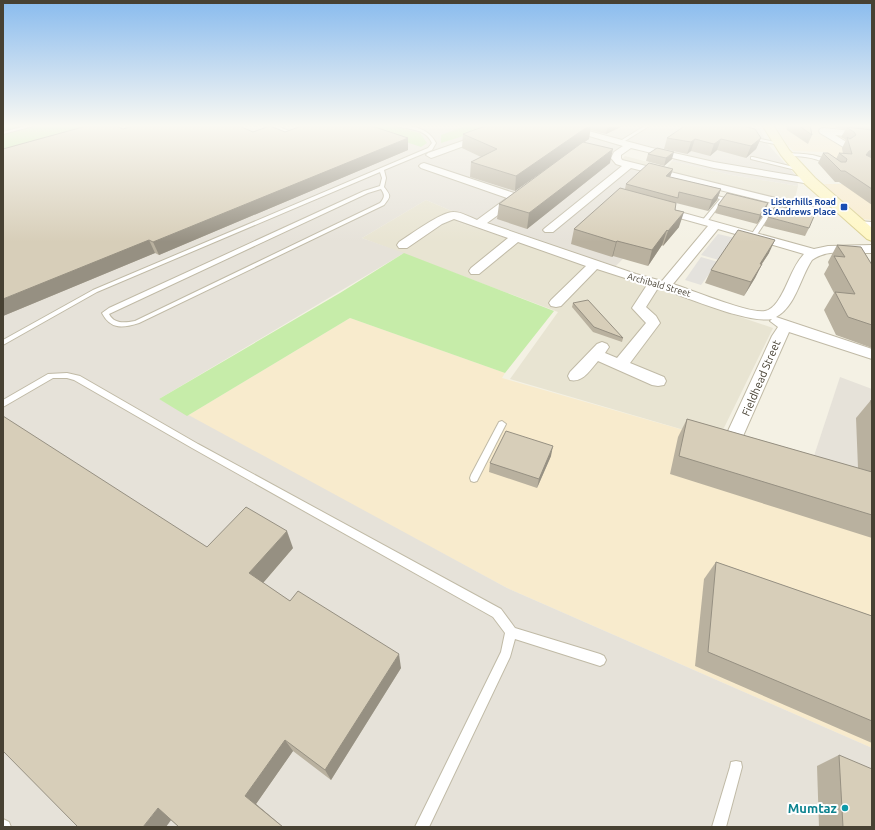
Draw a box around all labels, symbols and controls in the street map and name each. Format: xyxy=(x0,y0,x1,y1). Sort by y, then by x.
place label: Listerhills Road St Andrews Place xyxy=(763,197,836,217)
marker: Listerhills Road St Andrews Place xyxy=(839,202,849,212)
street label: Archibald Street xyxy=(626,271,692,299)
street label: Fieldhead Street xyxy=(740,338,783,418)
place label: Mumtaz xyxy=(788,801,837,815)
marker: Mumtaz xyxy=(840,803,850,813)

